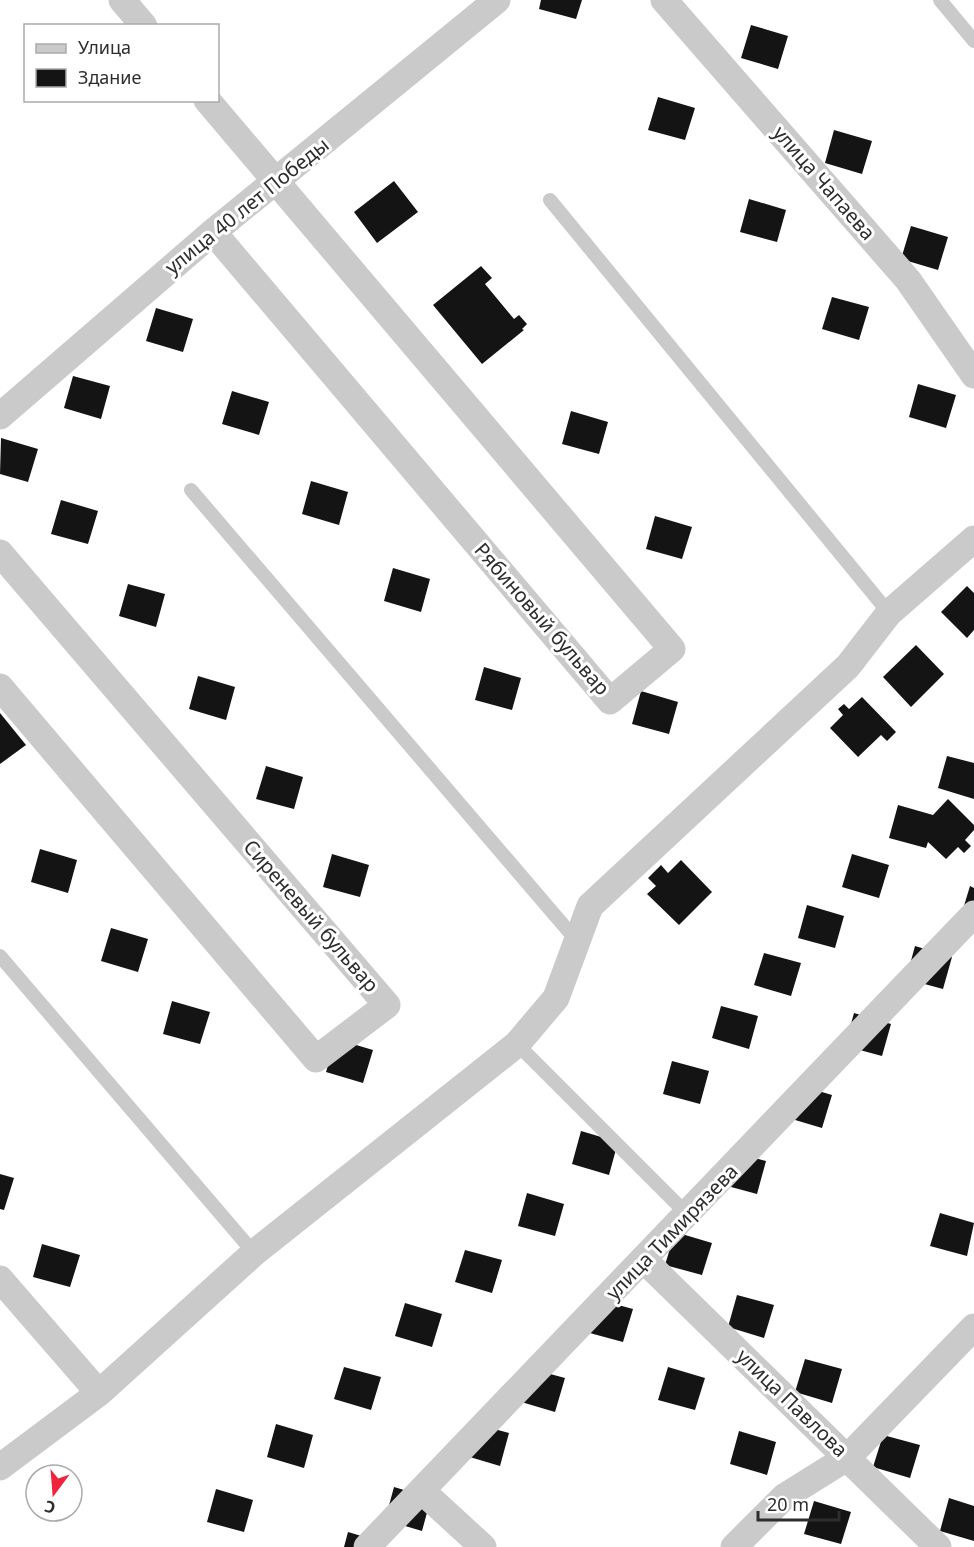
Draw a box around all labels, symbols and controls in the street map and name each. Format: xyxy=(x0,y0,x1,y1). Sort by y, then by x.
legend xyxy=(24,24,219,102)
text: Улица xyxy=(78,35,131,59)
text: Здание xyxy=(78,65,142,89)
street label: улица Чапаева xyxy=(767,120,882,246)
street label: улица 40 лет Победы xyxy=(159,131,334,280)
street label: Рябиновый бульвар xyxy=(469,537,616,701)
street label: Сиреневый бульвар xyxy=(238,834,385,998)
street label: улица Тимирязева xyxy=(600,1158,744,1306)
street label: улица Павлова xyxy=(731,1343,854,1463)
north arrow xyxy=(24,1463,84,1523)
scale bar xyxy=(758,1484,839,1522)
text: 20 m xyxy=(767,1492,809,1516)
text: С xyxy=(42,1495,58,1519)

